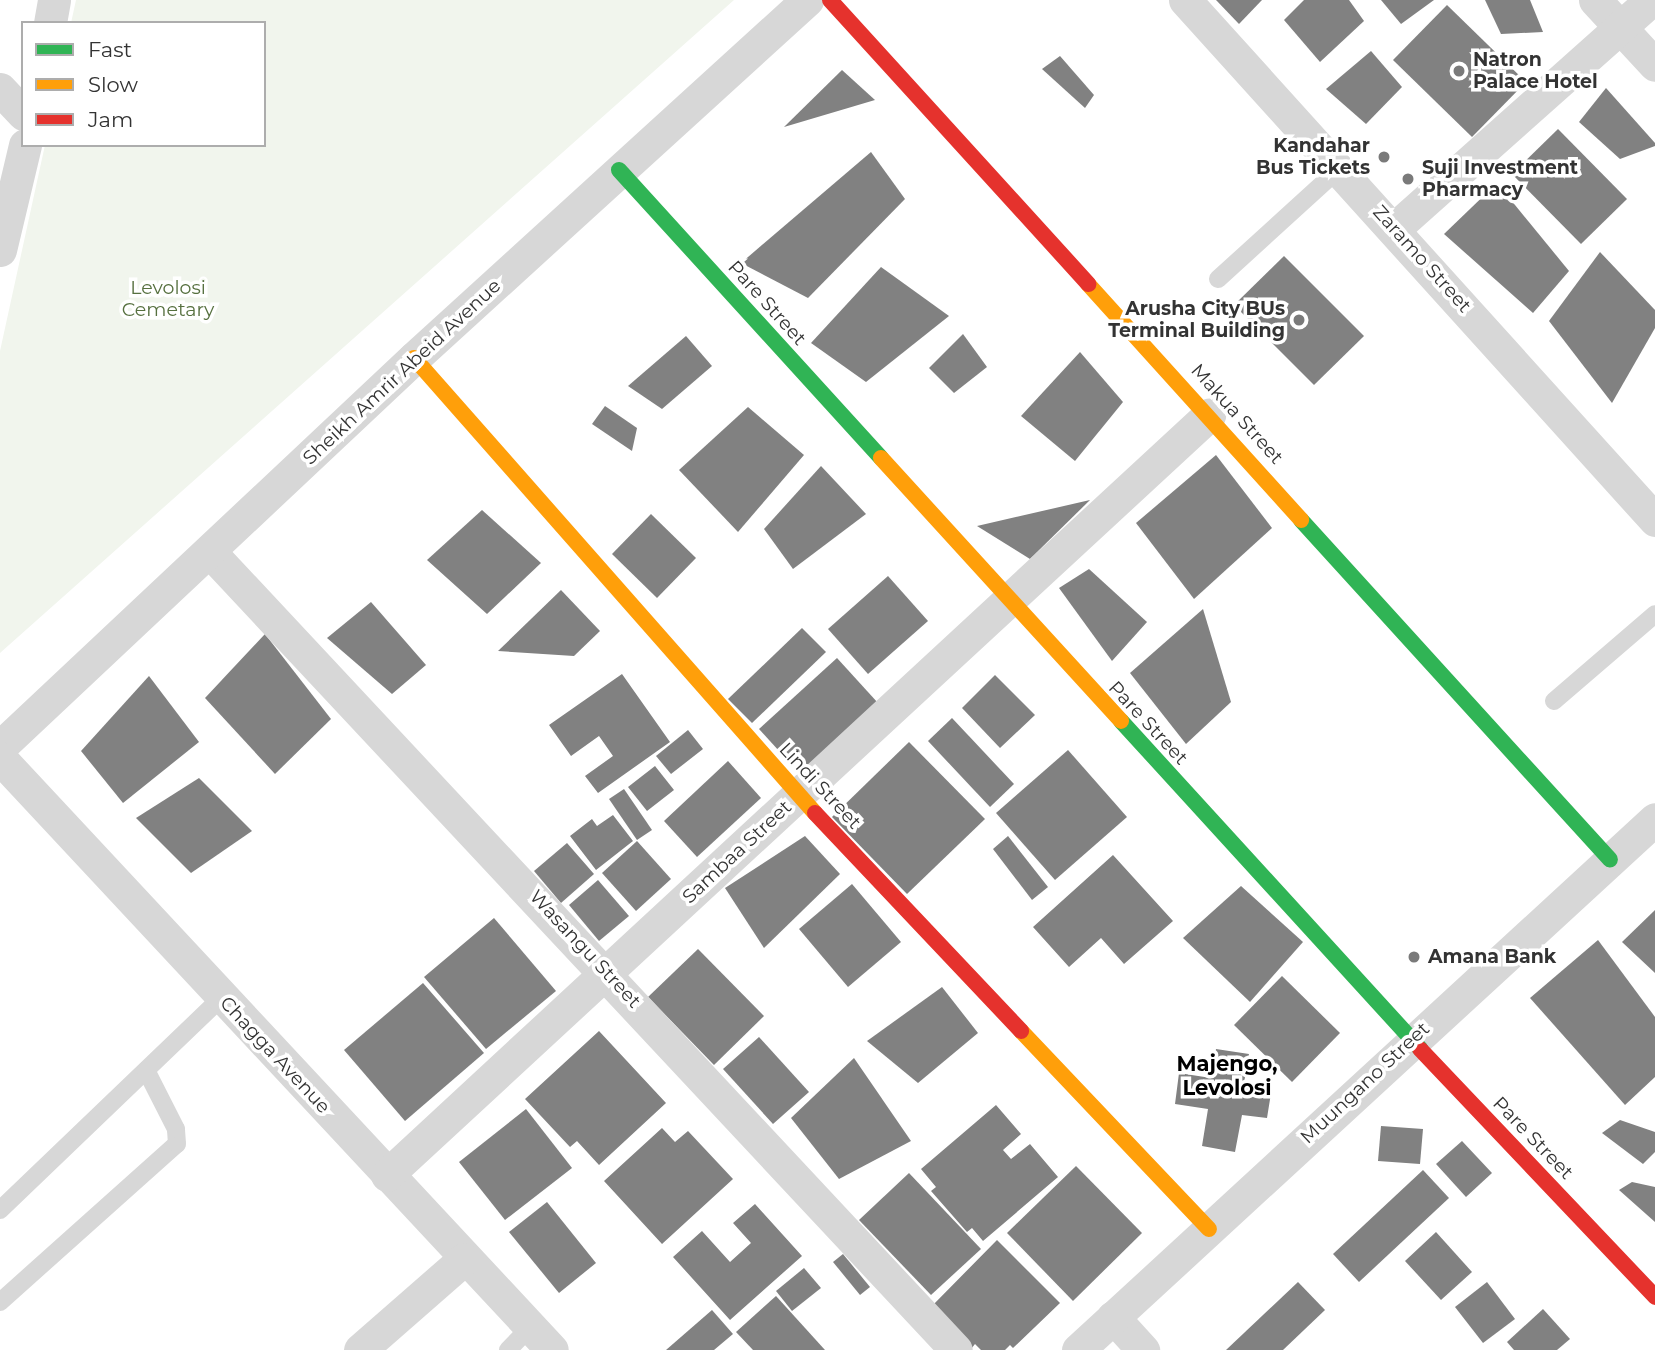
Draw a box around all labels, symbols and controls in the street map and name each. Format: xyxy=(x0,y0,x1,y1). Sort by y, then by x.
legend xyxy=(21,21,266,147)
text: Fast xyxy=(88,37,132,62)
place label: Natron Palace Hotel xyxy=(1473,49,1598,93)
marker: Natron Palace Hotel xyxy=(1451,63,1467,79)
text: Slow xyxy=(88,72,138,97)
text: Jam xyxy=(88,107,133,132)
place label: Kandahar Bus Tickets xyxy=(1256,135,1370,179)
marker: Kandahar Bus Tickets xyxy=(1376,149,1392,165)
place label: Suji Investment Pharmacy xyxy=(1422,157,1578,201)
marker: Suji Investment Pharmacy xyxy=(1400,171,1416,187)
street label: Zaramo Street xyxy=(1368,201,1476,317)
street label: Pare Street xyxy=(723,256,811,350)
street label: Sheikh Amrir Abeid Avenue xyxy=(298,274,506,470)
park label: Levolosi Cemetary xyxy=(122,277,214,321)
place label: Arusha City BUs Terminal Building xyxy=(1108,298,1285,342)
marker: Arusha City BUs Terminal Building xyxy=(1291,312,1307,328)
street label: Makua Street xyxy=(1186,359,1288,469)
street label: Pare Street xyxy=(1104,677,1192,769)
street label: Lindi Street xyxy=(774,738,866,834)
street label: Sambaa Street xyxy=(678,796,796,908)
street label: Wasangu Street xyxy=(525,885,645,1013)
place label: Amana Bank xyxy=(1428,946,1556,968)
marker: Amana Bank xyxy=(1406,949,1422,965)
street label: Chagga Avenue xyxy=(215,992,335,1118)
street label: Muungano Street xyxy=(1296,1017,1434,1149)
district label: Majengo, Levolosi xyxy=(1176,1051,1278,1101)
street label: Pare Street xyxy=(1488,1092,1578,1184)

